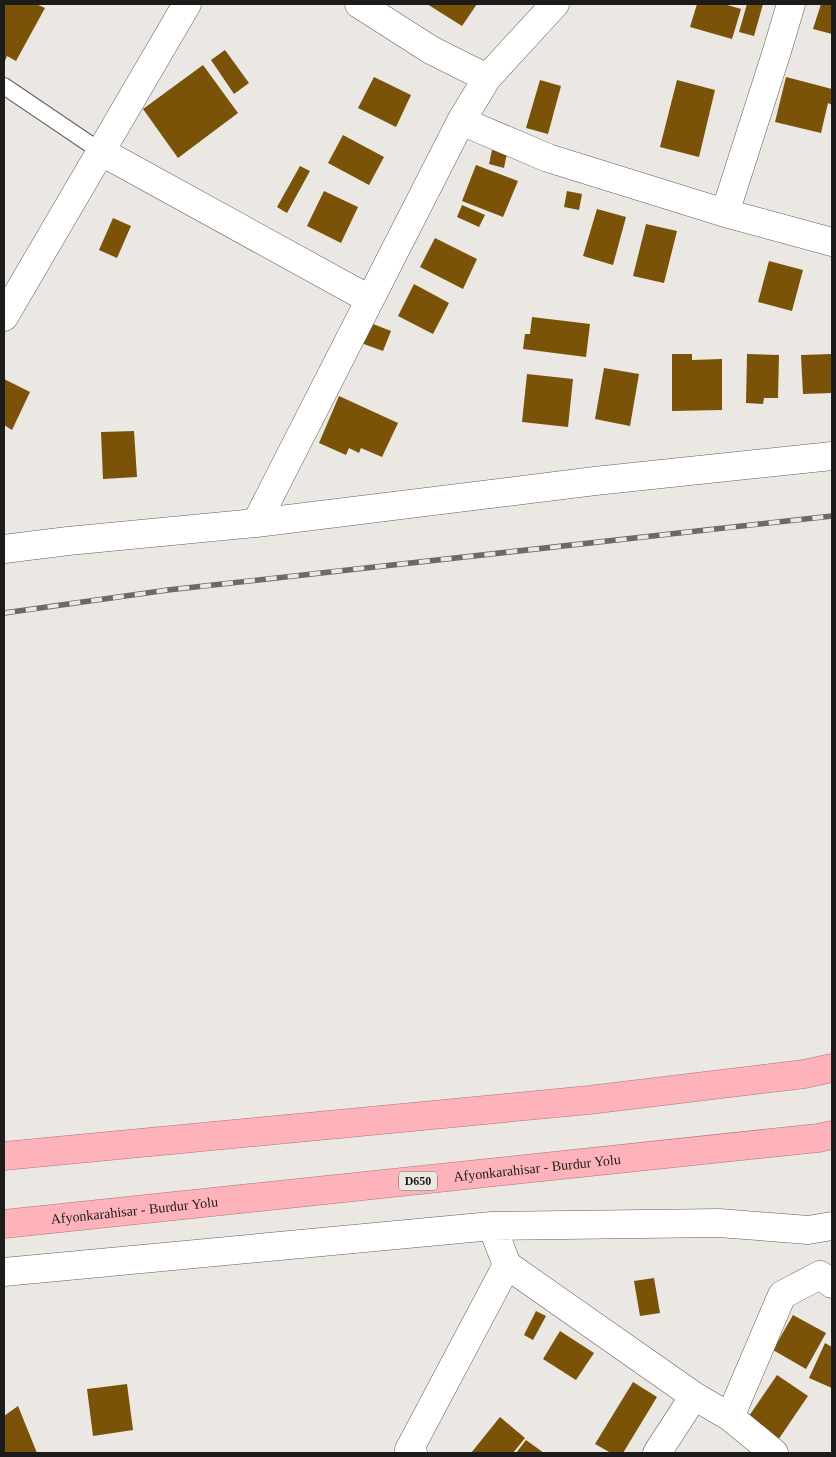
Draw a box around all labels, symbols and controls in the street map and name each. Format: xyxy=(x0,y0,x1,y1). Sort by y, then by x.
street label: Afyonkarahisar - Burdur Yolu xyxy=(453,1151,621,1184)
road number: D650 xyxy=(399,1172,437,1190)
street label: Afyonkarahisar - Burdur Yolu xyxy=(50,1194,219,1227)

